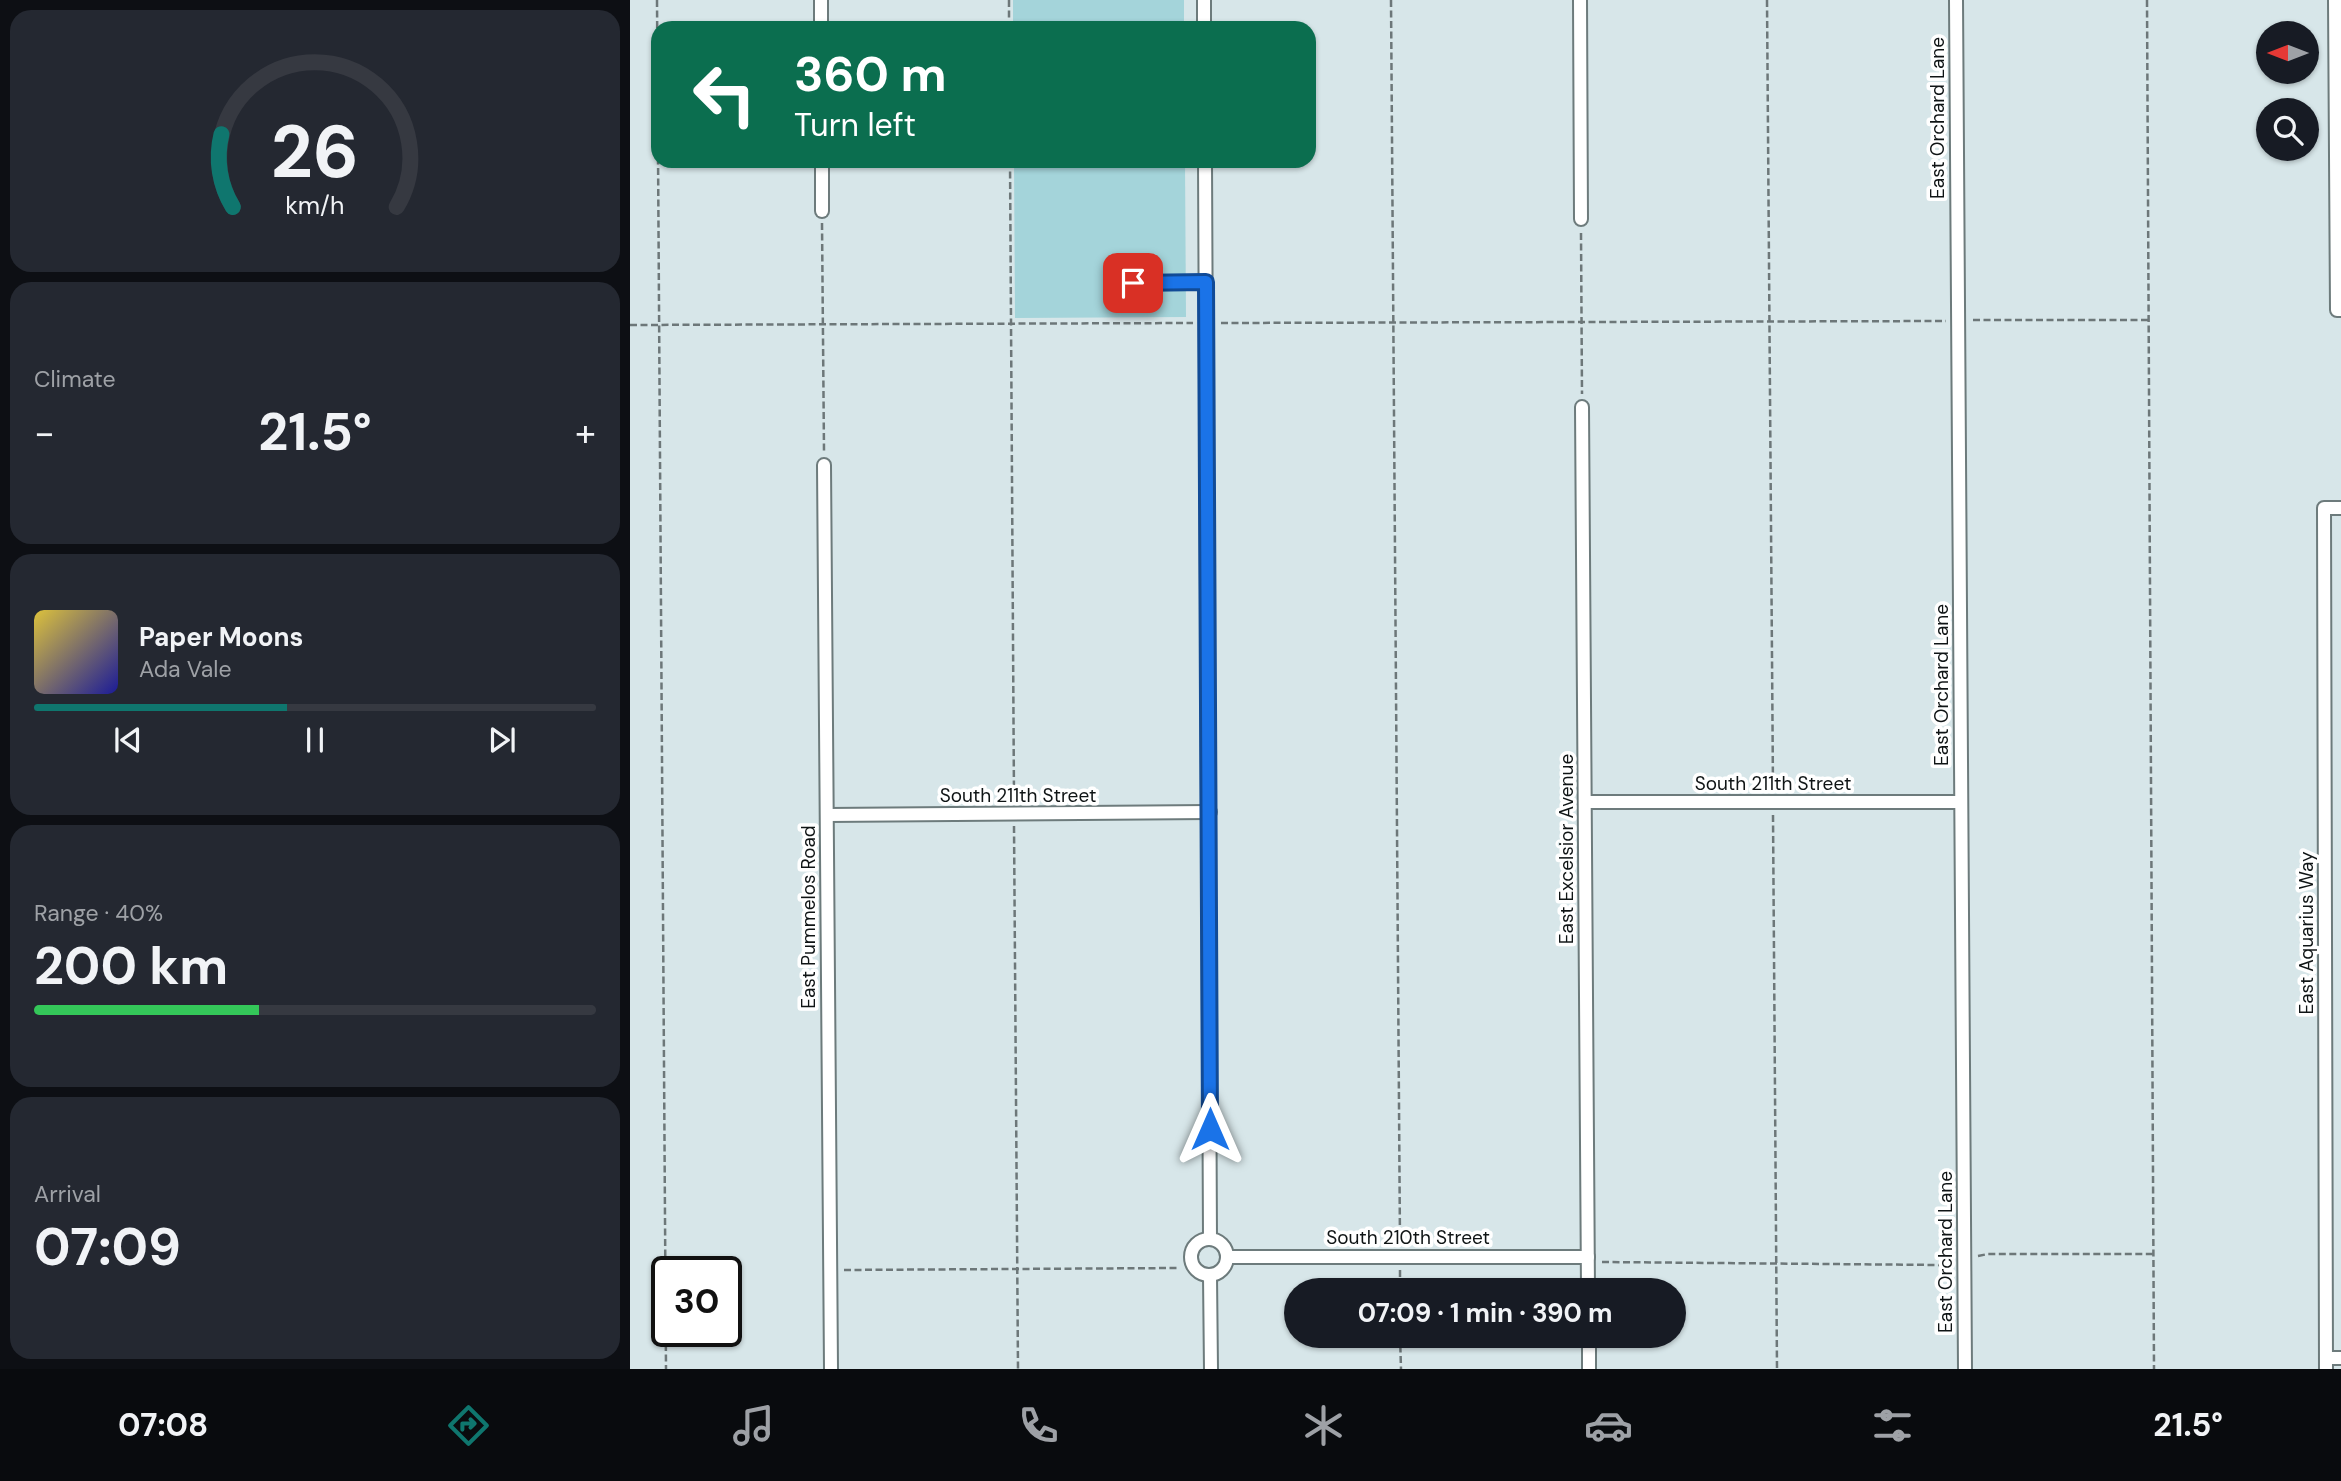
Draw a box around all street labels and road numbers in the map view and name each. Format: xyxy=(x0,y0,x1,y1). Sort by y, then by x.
street label: East Orchard Lane xyxy=(1925,37,1950,199)
street label: East Orchard Lane xyxy=(1929,604,1954,766)
street label: East Excelsior Avenue xyxy=(1554,754,1579,944)
street label: South 211th Street xyxy=(1695,771,1851,796)
street label: South 211th Street xyxy=(940,783,1096,808)
street label: East Pummelos Road xyxy=(796,825,821,1009)
street label: East Aquarius Way xyxy=(2294,851,2319,1015)
street label: East Orchard Lane xyxy=(1933,1171,1958,1333)
street label: South 210th Street xyxy=(1326,1225,1490,1250)

